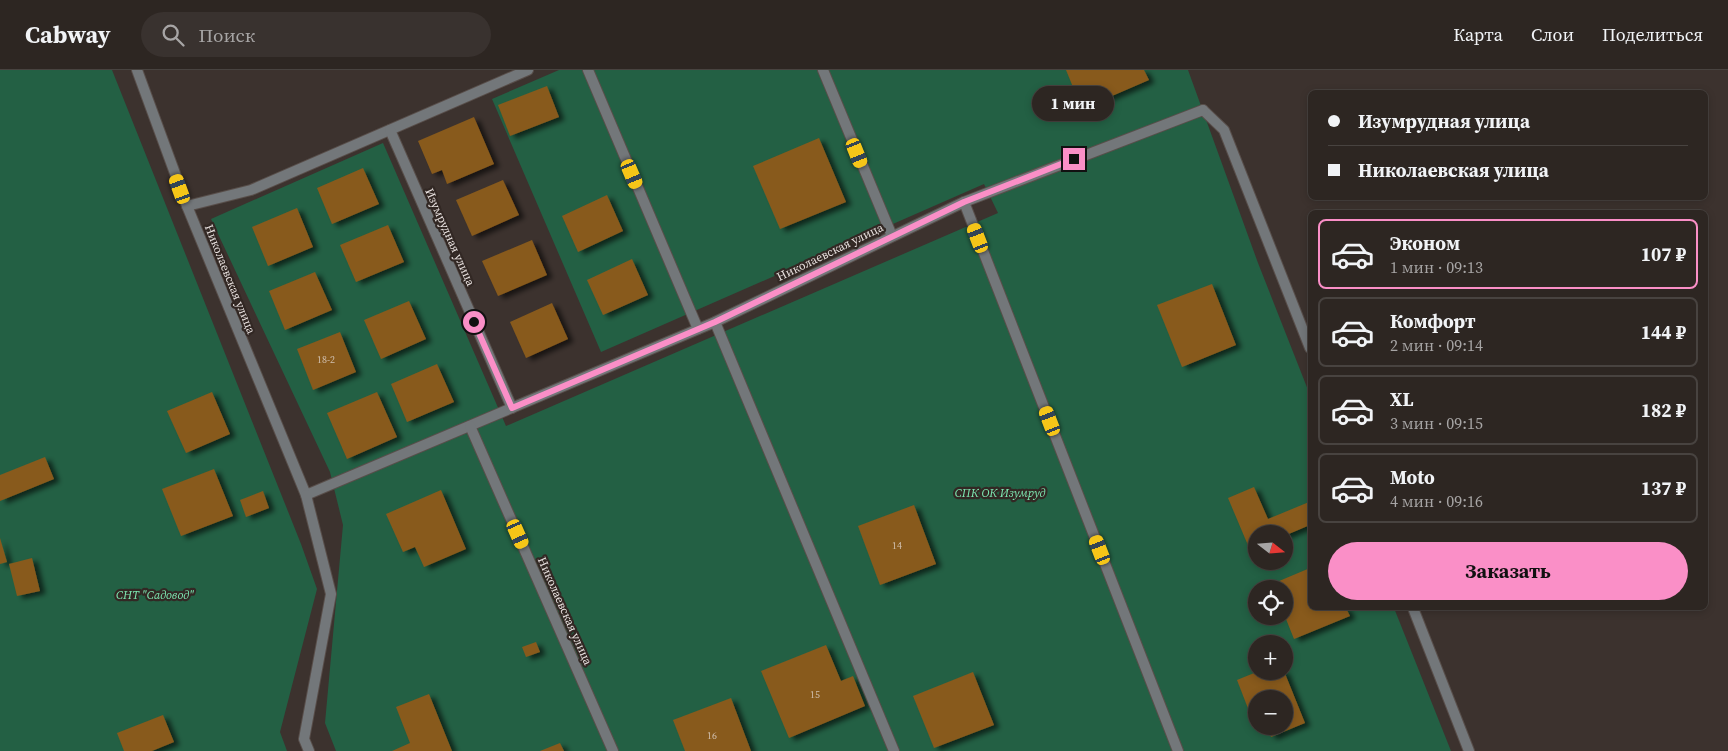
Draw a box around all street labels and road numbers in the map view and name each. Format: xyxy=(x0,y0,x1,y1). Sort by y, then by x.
street label: Изумрудная улица xyxy=(421,186,479,289)
street label: Николаевская улица xyxy=(774,219,887,285)
street label: Николаевская улица xyxy=(201,222,260,337)
street label: Николаевская улица xyxy=(534,554,596,668)

